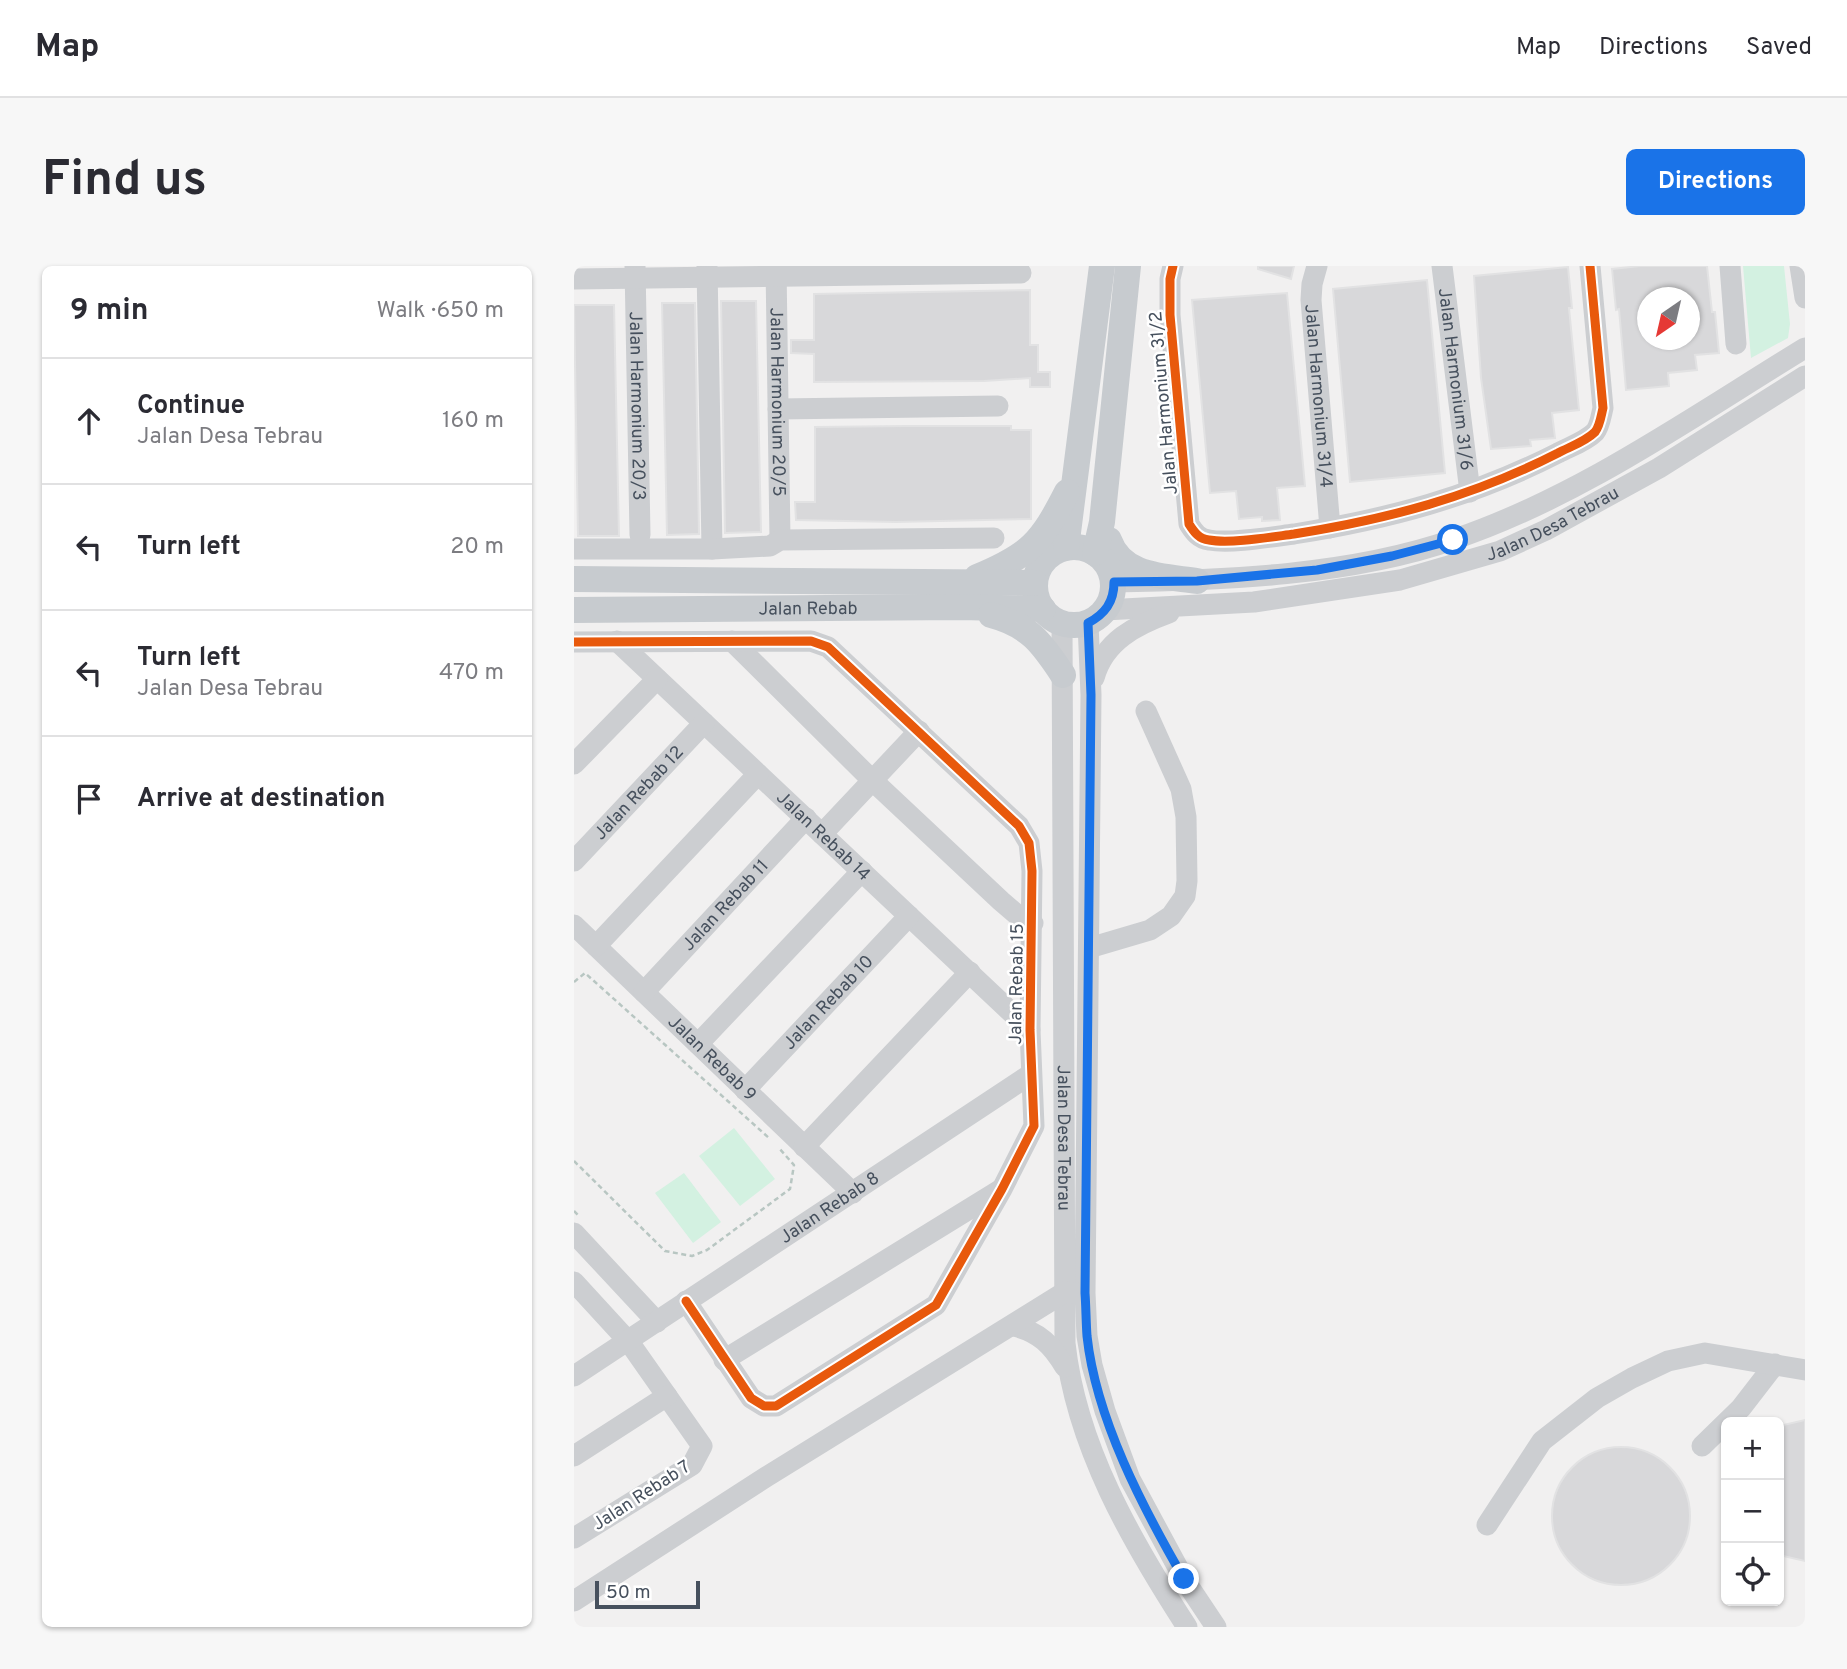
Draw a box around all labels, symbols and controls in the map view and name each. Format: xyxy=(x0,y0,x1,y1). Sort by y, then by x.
text: Map xyxy=(35,27,99,69)
text: Map xyxy=(1516,33,1561,63)
text: Directions xyxy=(1599,33,1708,63)
text: Saved xyxy=(1746,33,1812,63)
button: Directions xyxy=(1626,149,1805,215)
text: Find us xyxy=(42,151,207,213)
street label: Jalan Harmonium 31/6 xyxy=(1432,287,1477,472)
north arrow xyxy=(1637,287,1700,350)
text: 9 min xyxy=(70,293,148,330)
text: Walk · 650 m xyxy=(376,297,504,326)
street label: Jalan Harmonium 31/4 xyxy=(1298,303,1337,489)
street label: Jalan Harmonium 20/5 xyxy=(764,307,789,497)
street label: Jalan Harmonium 31/2 xyxy=(1145,310,1184,496)
street label: Jalan Harmonium 20/3 xyxy=(623,311,649,501)
text: Continue xyxy=(137,390,245,423)
icon: ahead xyxy=(70,402,108,440)
text: 160 m xyxy=(442,407,504,436)
text: Jalan Desa Tebrau xyxy=(137,423,323,452)
street label: Jalan Desa Tebrau xyxy=(1484,482,1624,567)
route start xyxy=(1437,524,1468,555)
icon: left xyxy=(70,528,108,566)
text: Turn left xyxy=(137,531,241,564)
text: 20 m xyxy=(450,533,504,562)
street label: Jalan Rebab xyxy=(758,598,858,622)
text: Turn left xyxy=(137,642,241,675)
icon: left xyxy=(70,654,108,692)
text: 470 m xyxy=(439,659,504,688)
text: Jalan Desa Tebrau xyxy=(137,675,323,704)
street label: Jalan Rebab 12 xyxy=(590,742,689,846)
icon: arrive xyxy=(70,780,108,818)
text: Arrive at destination xyxy=(137,783,385,816)
street label: Jalan Rebab 14 xyxy=(771,787,875,887)
street label: Jalan Rebab 11 xyxy=(678,855,774,957)
street label: Jalan Rebab 15 xyxy=(1005,923,1030,1045)
street label: Jalan Rebab 10 xyxy=(779,951,879,1055)
street label: Jalan Rebab 9 xyxy=(662,1011,761,1107)
street label: Jalan Desa Tebrau xyxy=(1051,1065,1074,1211)
street label: Jalan Rebab 8 xyxy=(776,1167,884,1250)
map controls xyxy=(1721,1417,1784,1606)
button: + xyxy=(1721,1417,1784,1480)
street label: Jalan Rebab 7 xyxy=(589,1456,695,1536)
button: − xyxy=(1721,1480,1784,1543)
button: locate xyxy=(1721,1543,1784,1606)
route end xyxy=(1168,1563,1199,1594)
scale bar xyxy=(595,1578,700,1610)
text: 50 m xyxy=(606,1581,651,1605)

